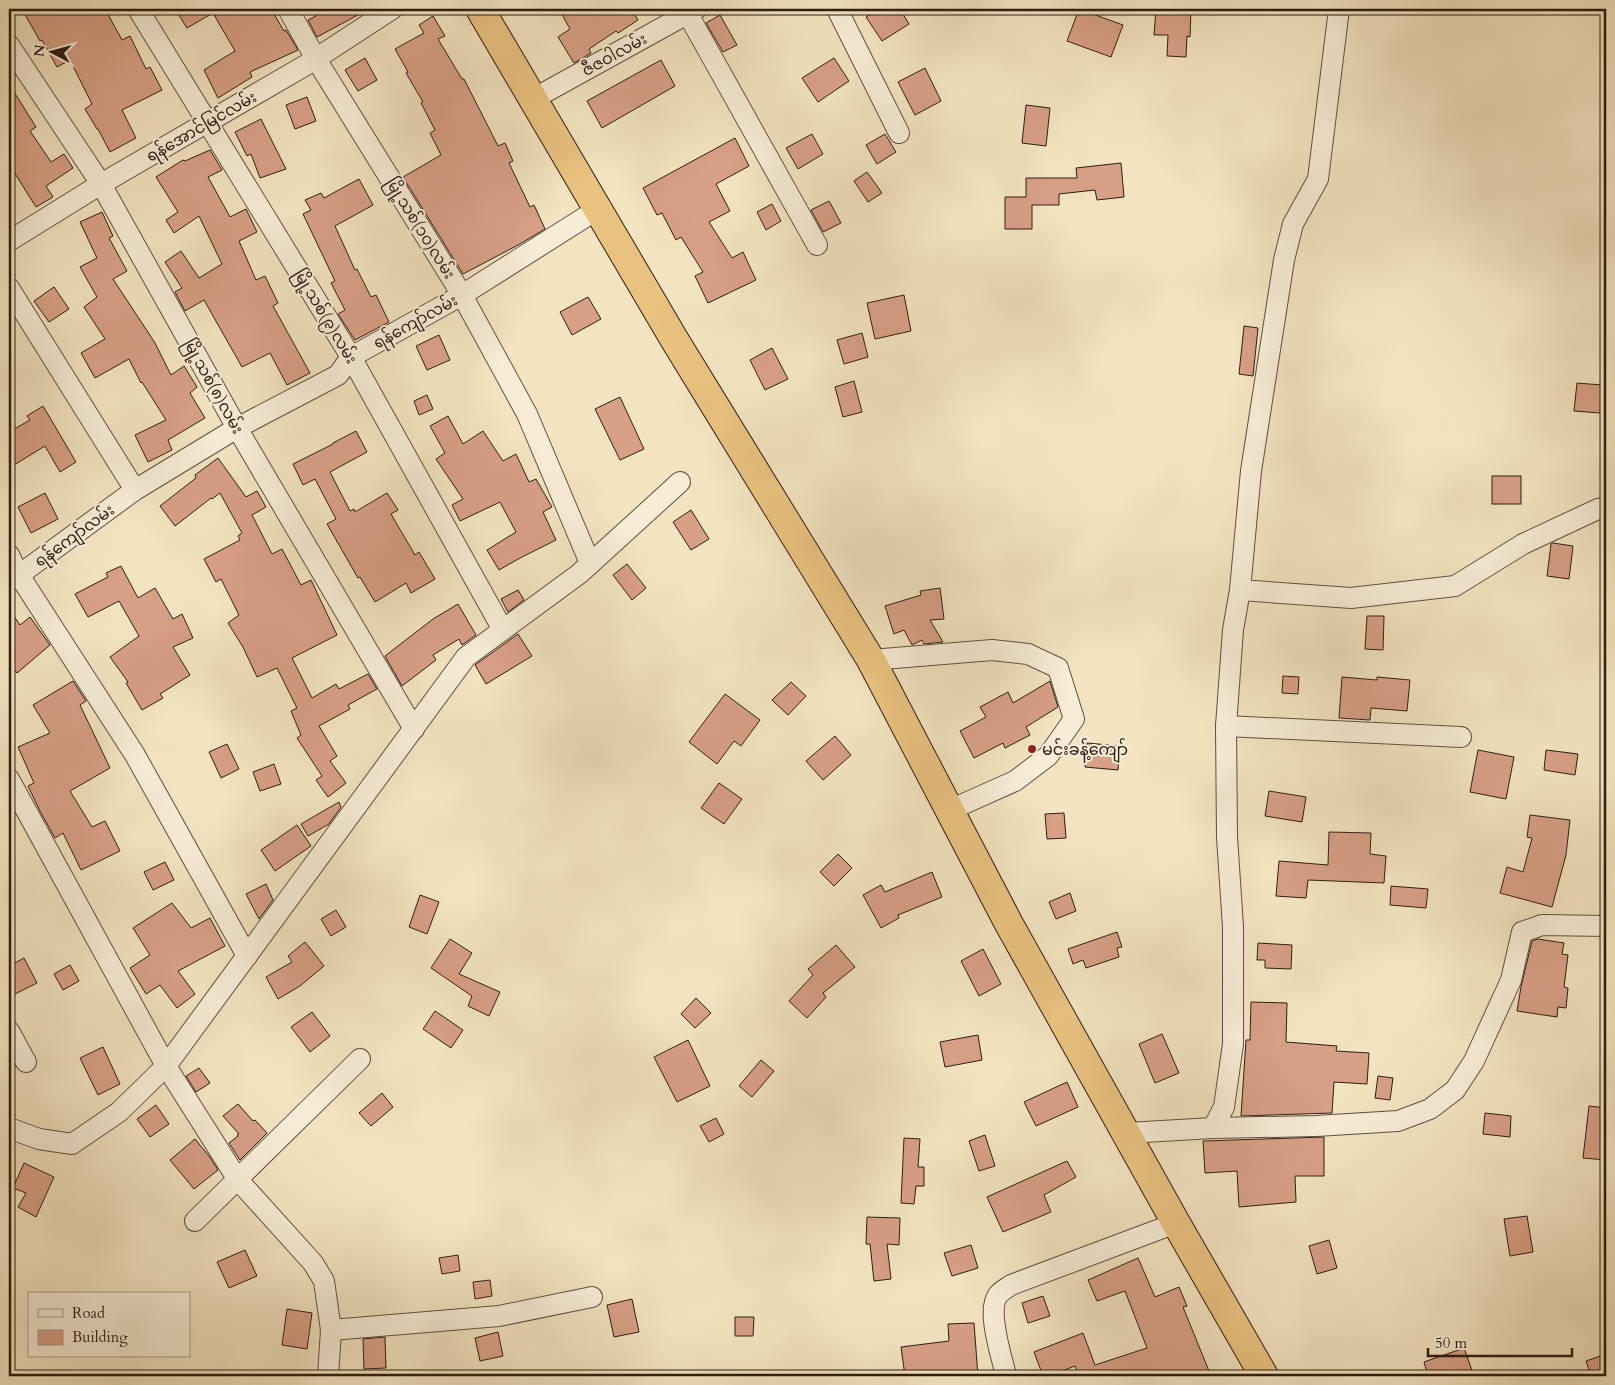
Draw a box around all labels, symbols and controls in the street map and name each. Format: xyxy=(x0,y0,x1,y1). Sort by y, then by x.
street label: ဇီဇဝါလမ်း xyxy=(577,27,651,82)
north arrow xyxy=(28,28,78,78)
text: N xyxy=(29,44,50,58)
street label: ရန်အောင်မြင်လမ်း xyxy=(142,85,262,169)
street label: မြို့သစ်(၁၀)လမ်း xyxy=(378,173,461,284)
street label: မြို့သစ်(၉)လမ်း xyxy=(286,265,363,369)
street label: ရန်ကျော်လမ်း xyxy=(369,289,463,356)
street label: မြို့သစ်(၈)လမ်း xyxy=(176,334,249,439)
street label: ရန်ကျော်လမ်း xyxy=(30,499,120,574)
place label: မင်းခန့်ကျော် xyxy=(1042,738,1128,763)
marker: မင်းခန့်ကျော် xyxy=(1026,743,1038,755)
legend xyxy=(28,1292,190,1358)
text: Road xyxy=(72,1303,105,1323)
scale bar xyxy=(1428,1325,1571,1357)
text: Building xyxy=(72,1327,128,1347)
text: 50 m xyxy=(1435,1333,1467,1353)

